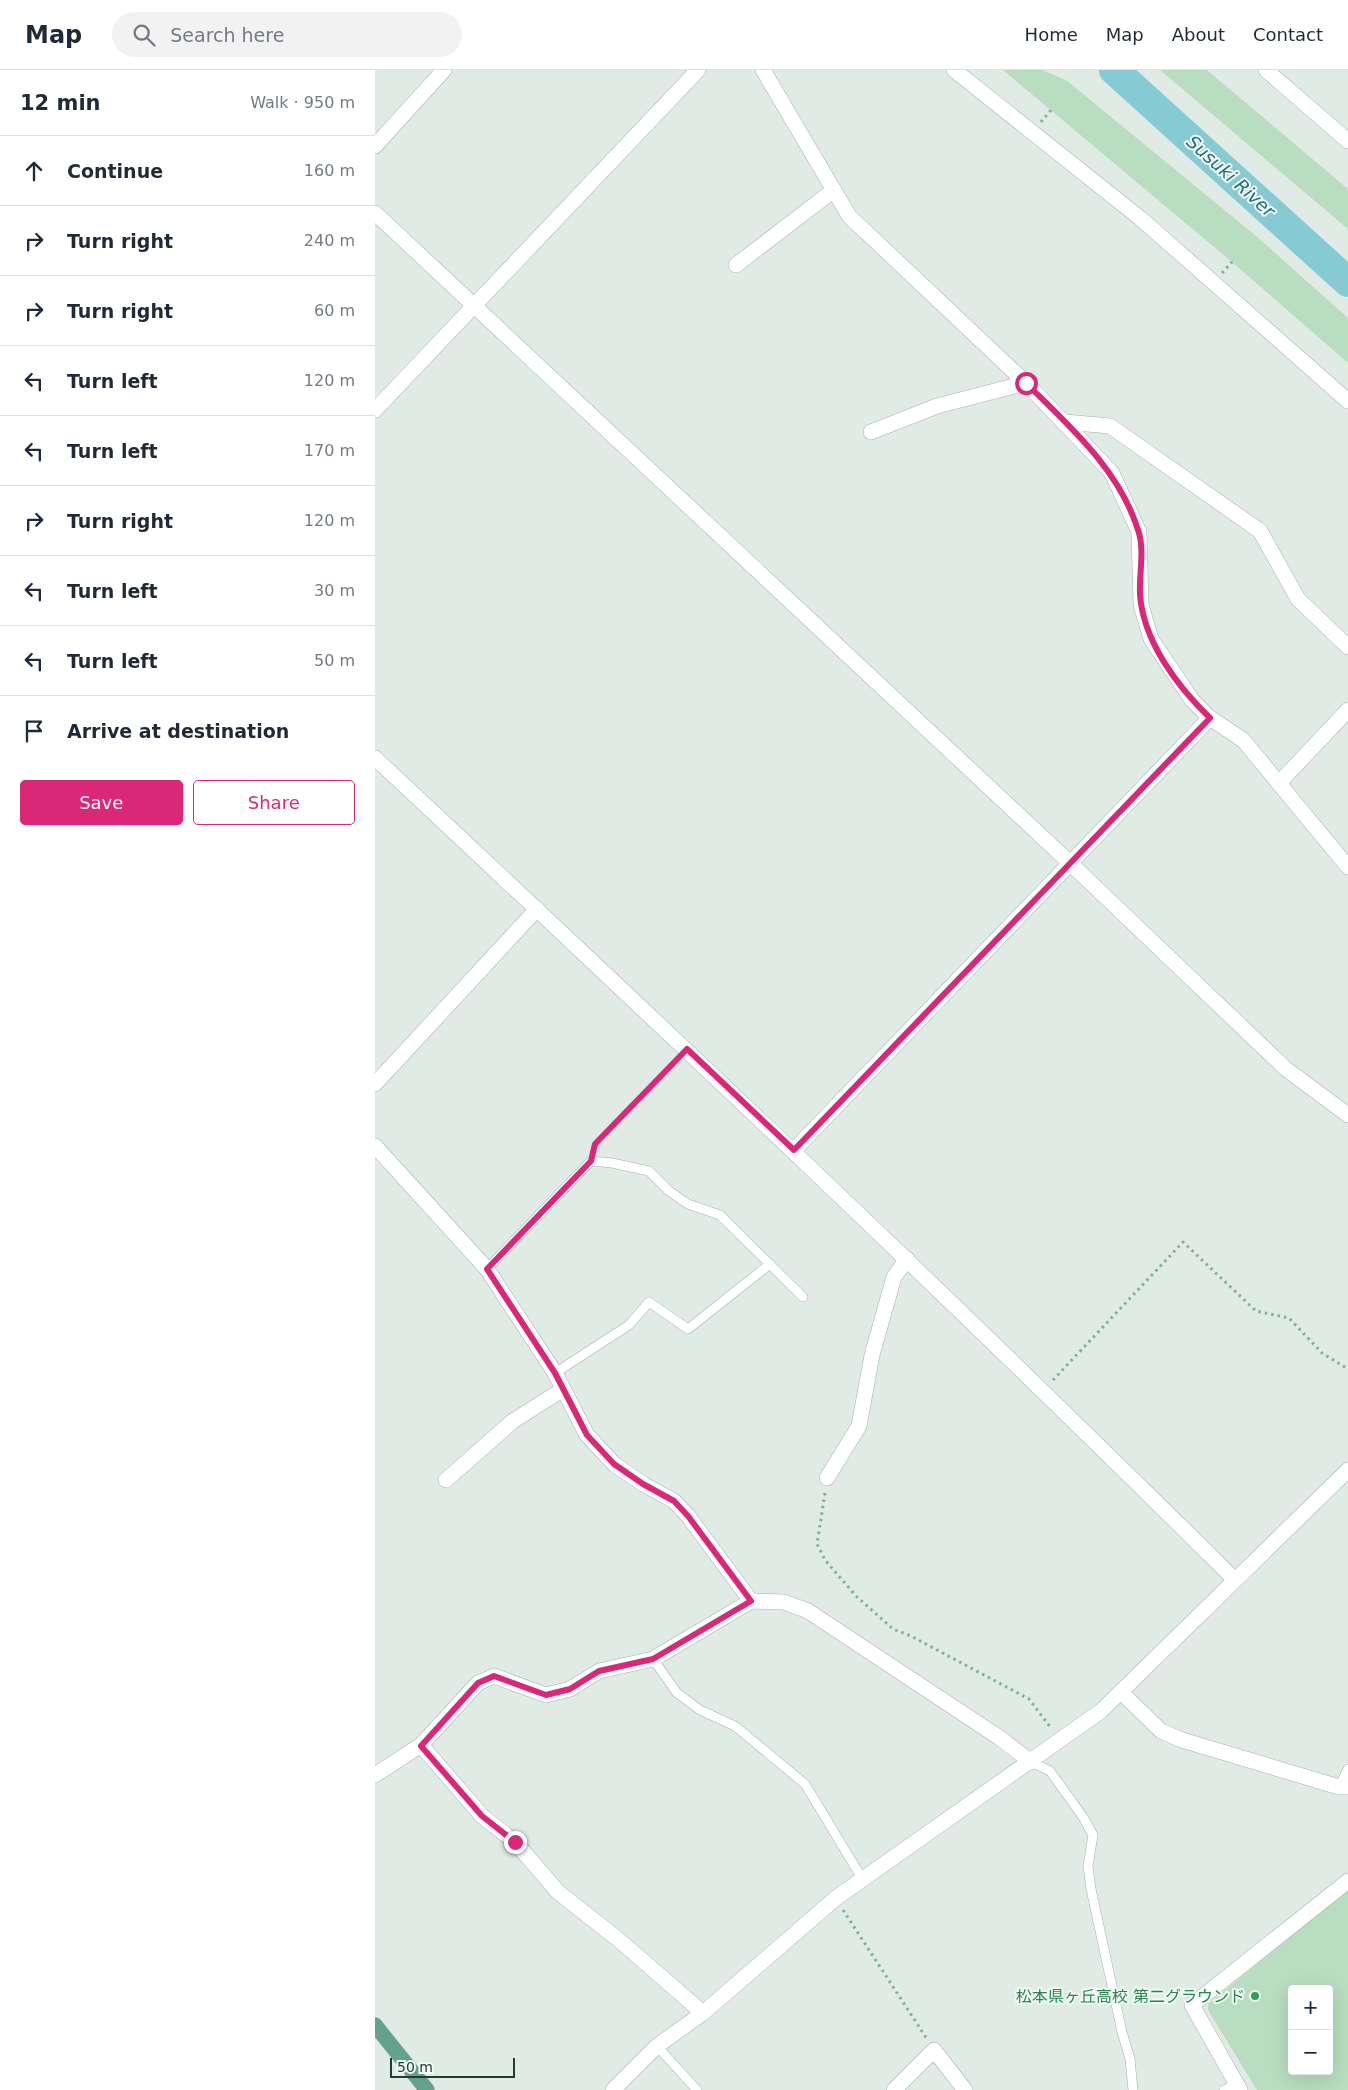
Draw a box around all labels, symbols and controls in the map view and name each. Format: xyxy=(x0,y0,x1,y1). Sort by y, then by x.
search box xyxy=(112,12,462,57)
text: Map xyxy=(25,21,82,49)
icon: search xyxy=(130,21,158,49)
text: Search here xyxy=(170,24,284,46)
text: Home xyxy=(1025,24,1078,45)
text: Map xyxy=(1106,24,1144,45)
text: About xyxy=(1172,24,1225,45)
text: Contact xyxy=(1253,24,1323,45)
text: 12 min xyxy=(20,91,101,115)
text: Walk · 950 m xyxy=(250,93,355,112)
water label: Susuki River xyxy=(1183,131,1281,222)
icon: ahead xyxy=(20,157,48,185)
text: Continue xyxy=(67,160,163,182)
text: 160 m xyxy=(304,161,355,180)
icon: right xyxy=(20,227,48,255)
text: Turn right xyxy=(67,230,173,252)
text: 240 m xyxy=(304,231,355,250)
icon: right xyxy=(20,297,48,325)
text: Turn right xyxy=(67,300,173,322)
text: 60 m xyxy=(314,301,355,320)
icon: left xyxy=(20,367,48,395)
text: Turn left xyxy=(67,370,158,392)
text: 120 m xyxy=(304,371,355,390)
route start xyxy=(1015,372,1038,395)
icon: left xyxy=(20,437,48,465)
text: Turn left xyxy=(67,440,158,462)
text: 170 m xyxy=(304,441,355,460)
icon: right xyxy=(20,507,48,535)
text: Turn right xyxy=(67,510,173,532)
text: 120 m xyxy=(304,511,355,530)
icon: left xyxy=(20,577,48,605)
text: Turn left xyxy=(67,580,158,602)
text: 30 m xyxy=(314,581,355,600)
icon: left xyxy=(20,647,48,675)
text: Turn left xyxy=(67,650,158,672)
text: 50 m xyxy=(314,651,355,670)
icon: arrive xyxy=(20,717,48,745)
text: Arrive at destination xyxy=(67,720,289,742)
button: Save xyxy=(20,780,183,825)
button: Share xyxy=(193,780,355,825)
route end xyxy=(504,1831,527,1854)
map controls xyxy=(1288,1985,1333,2075)
button: + xyxy=(1288,1985,1333,2030)
place label: 松本県ヶ丘高校 第二グラウンド xyxy=(1016,1987,1245,2006)
marker: 松本県ヶ丘高校 第二グラウンド xyxy=(1249,1990,1261,2002)
button: − xyxy=(1288,2030,1333,2075)
scale bar xyxy=(390,2055,515,2078)
text: 50 m xyxy=(397,2059,433,2075)

